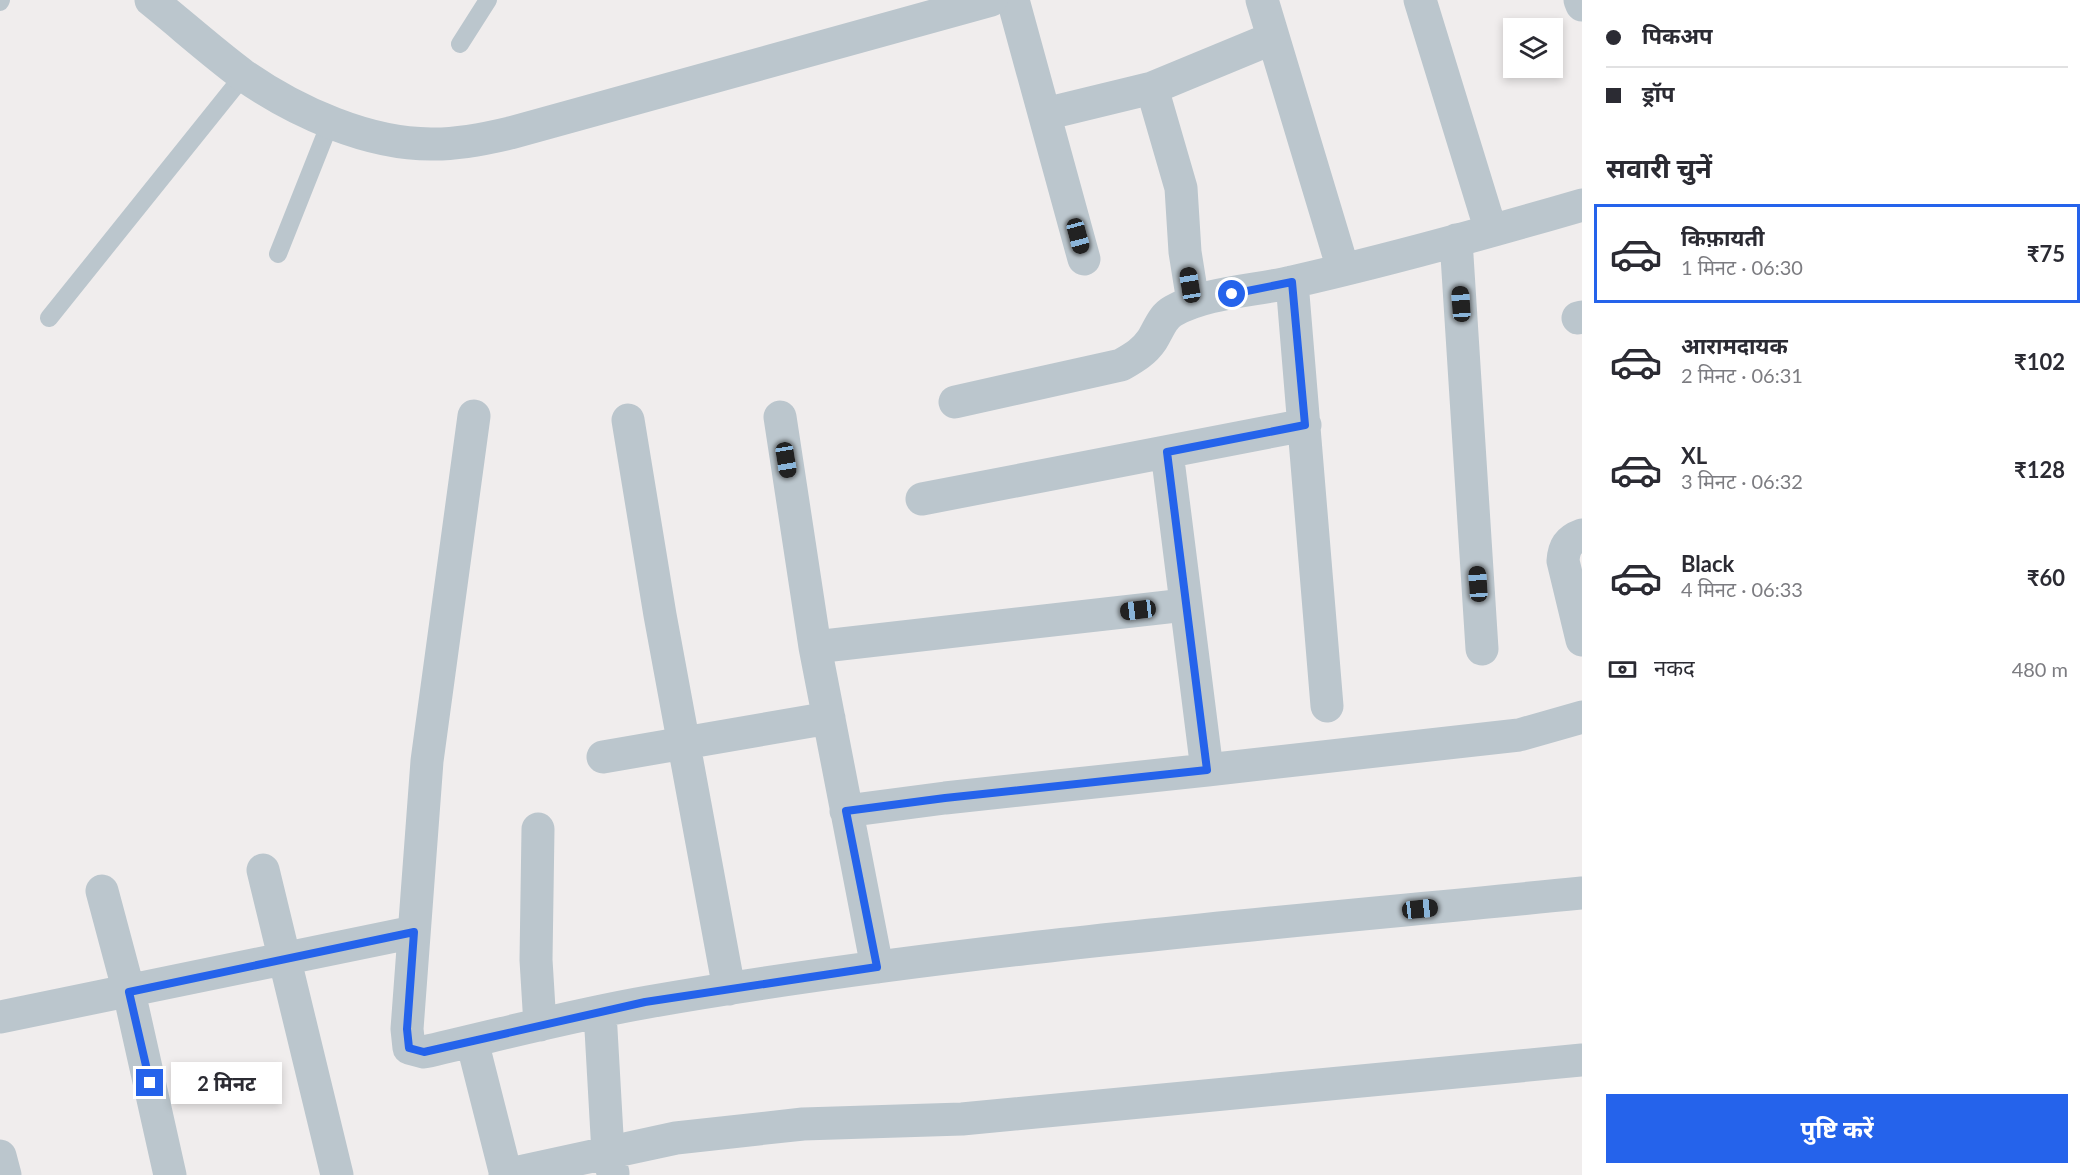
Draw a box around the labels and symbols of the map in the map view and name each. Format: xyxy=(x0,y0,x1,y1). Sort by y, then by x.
car xyxy=(1065,216,1091,256)
car xyxy=(1178,266,1202,304)
route start xyxy=(1218,280,1245,307)
car xyxy=(1451,285,1471,323)
car xyxy=(774,441,798,479)
car xyxy=(1468,565,1488,603)
car xyxy=(1119,599,1157,621)
car xyxy=(1401,898,1439,920)
callout: 2 मिनट xyxy=(171,1062,282,1104)
route end xyxy=(136,1069,163,1096)

